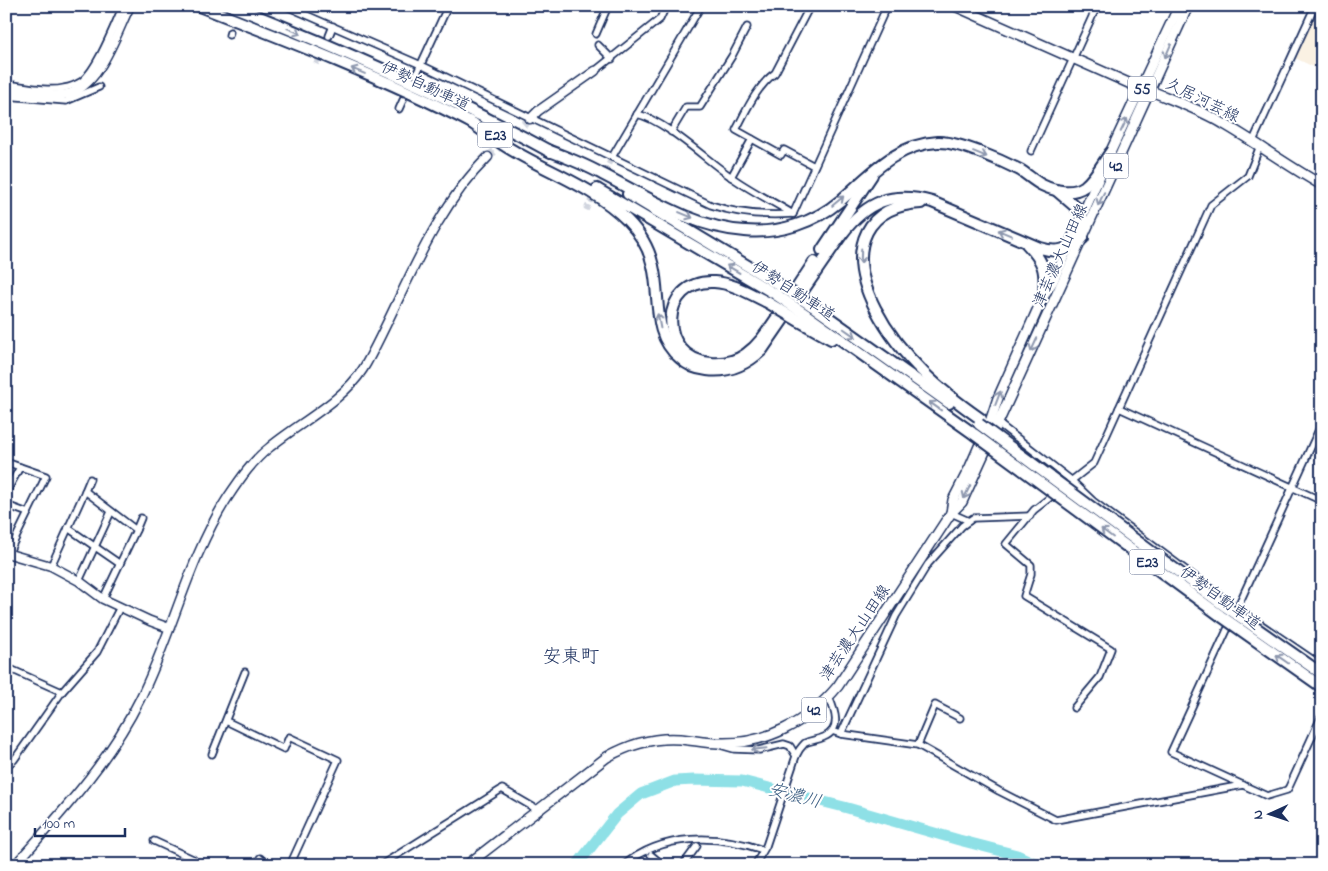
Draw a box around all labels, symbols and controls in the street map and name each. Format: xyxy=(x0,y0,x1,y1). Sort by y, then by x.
one-way arrow xyxy=(286,27,301,36)
one-way arrow xyxy=(1163,43,1173,58)
street label: 伊勢自動車道 xyxy=(377,56,474,118)
one-way arrow xyxy=(351,65,366,75)
street label: 久居河芸線 xyxy=(1161,72,1243,129)
road number: 55 xyxy=(1128,76,1156,102)
one-way arrow xyxy=(1119,117,1129,132)
road number: E23 xyxy=(478,122,512,148)
one-way arrow xyxy=(972,149,987,159)
road number: 42 xyxy=(1104,154,1128,178)
one-way arrow xyxy=(1095,191,1105,206)
one-way arrow xyxy=(832,196,845,207)
street label: 津芸濃大山田線 xyxy=(1027,200,1095,312)
one-way arrow xyxy=(678,211,693,221)
one-way arrow xyxy=(998,227,1013,237)
one-way arrow xyxy=(857,248,866,264)
street label: 伊勢自動車道 xyxy=(746,255,840,328)
one-way arrow xyxy=(727,263,741,273)
one-way arrow xyxy=(654,313,663,329)
one-way arrow xyxy=(843,328,857,338)
one-way arrow xyxy=(1029,338,1039,353)
one-way arrow xyxy=(994,391,1003,406)
one-way arrow xyxy=(928,401,942,411)
one-way arrow xyxy=(962,484,971,499)
one-way arrow xyxy=(1100,528,1114,538)
road number: E23 xyxy=(1130,550,1164,574)
street label: 伊勢自動車道 xyxy=(1174,561,1266,637)
street label: 津芸濃大山田線 xyxy=(814,580,897,686)
district label: 安東町 xyxy=(542,644,600,671)
one-way arrow xyxy=(1275,654,1289,664)
road number: 42 xyxy=(802,698,826,722)
one-way arrow xyxy=(751,744,767,754)
water label: 安濃川 xyxy=(765,777,824,816)
north arrow xyxy=(1246,788,1296,838)
scale bar xyxy=(35,806,125,838)
text: N xyxy=(1248,809,1269,820)
text: 100 m xyxy=(42,813,75,835)

